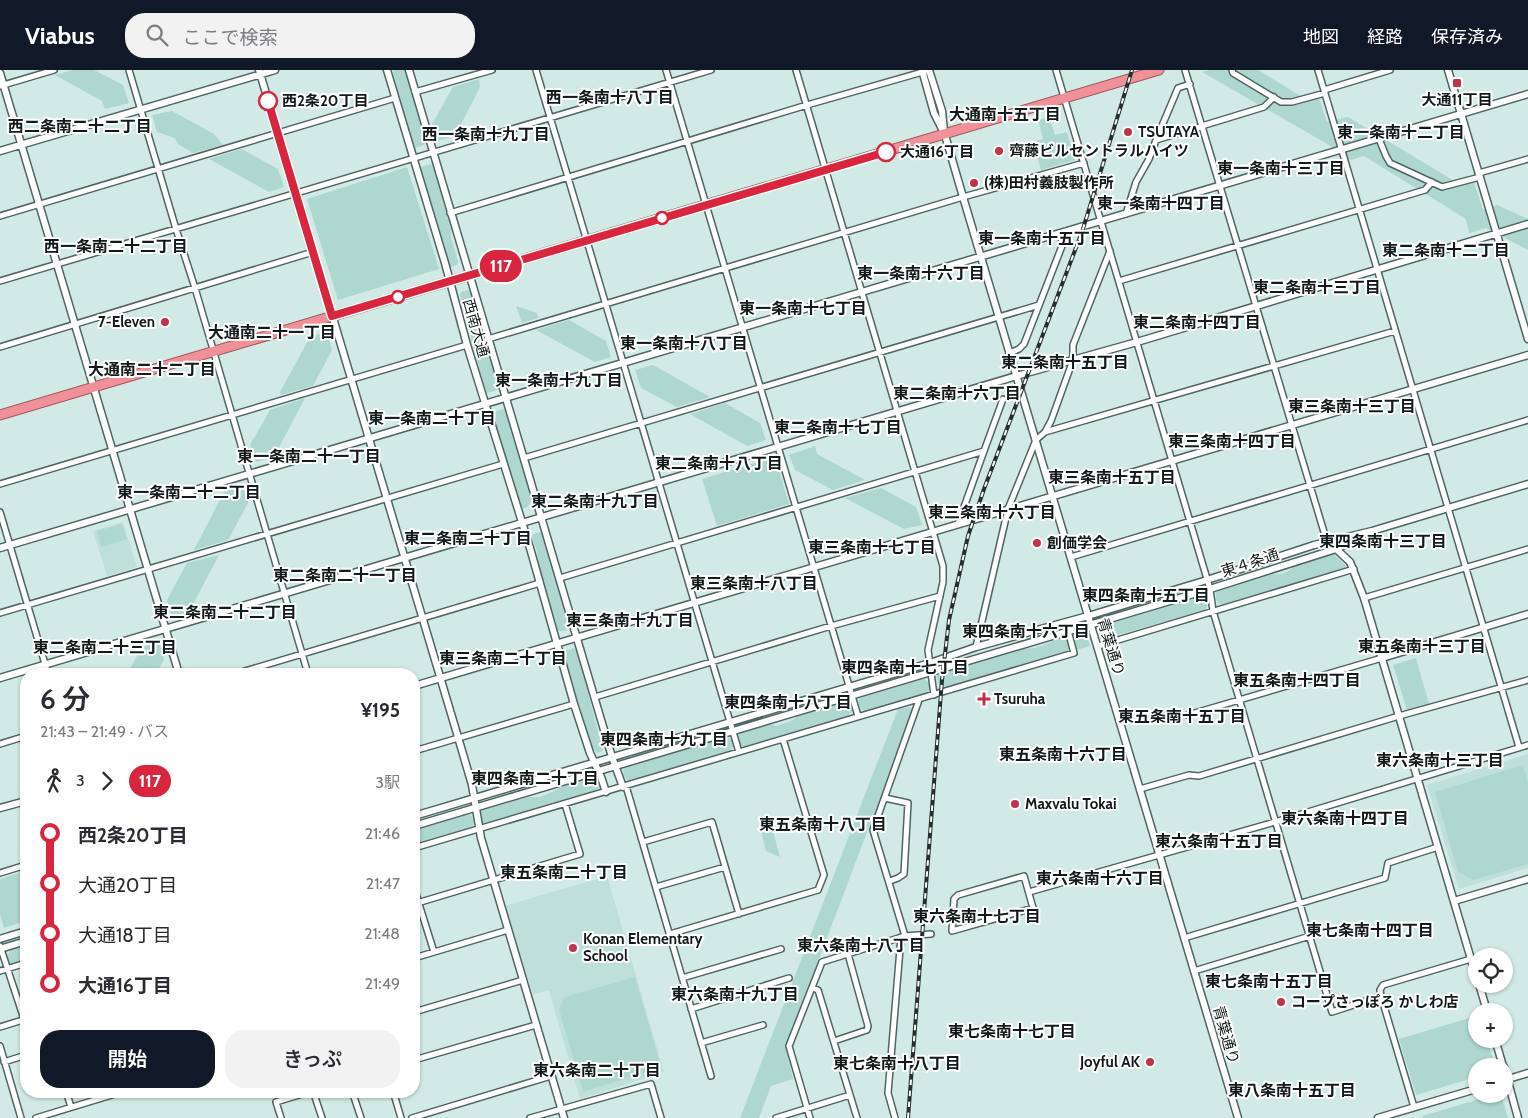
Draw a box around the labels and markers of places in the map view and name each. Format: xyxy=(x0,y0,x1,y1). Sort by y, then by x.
marker: 大通11丁目 xyxy=(1451,77,1463,89)
marker: 西2条20丁目 xyxy=(258,91,278,111)
place label: 大通11丁目 xyxy=(1421,91,1493,109)
place label: 西2条20丁目 xyxy=(282,92,368,110)
place label: TSUTAYA xyxy=(1138,123,1200,141)
marker: TSUTAYA xyxy=(1122,126,1134,138)
marker: 大通16丁目 xyxy=(876,142,896,162)
place label: 齊藤ビルセントラルハイツ xyxy=(1009,142,1189,160)
place label: 大通16丁目 xyxy=(900,143,974,161)
marker: 齊藤ビルセントラルハイツ xyxy=(993,145,1005,157)
place label: (株)田村義肢製作所 xyxy=(984,174,1114,192)
marker: (株)田村義肢製作所 xyxy=(968,177,980,189)
unlabelled marker xyxy=(655,211,669,225)
unlabelled marker xyxy=(391,290,405,304)
place label: 7-Eleven xyxy=(98,313,155,331)
marker: 7-Eleven xyxy=(159,316,171,328)
place label: 創価学会 xyxy=(1047,534,1107,552)
marker: 創価学会 xyxy=(1031,537,1043,549)
place label: Tsuruha xyxy=(994,690,1046,708)
marker: Tsuruha xyxy=(978,693,990,705)
place label: Maxvalu Tokai xyxy=(1025,795,1117,813)
marker: Maxvalu Tokai xyxy=(1009,798,1021,810)
place label: Konan Elementary School xyxy=(583,930,703,965)
marker: Konan Elementary School xyxy=(567,942,579,954)
place label: コープさっぽろ かしわ店 xyxy=(1291,993,1458,1011)
marker: コープさっぽろ かしわ店 xyxy=(1275,996,1287,1008)
place label: Joyful AK xyxy=(1079,1053,1141,1071)
marker: Joyful AK xyxy=(1144,1056,1156,1068)

